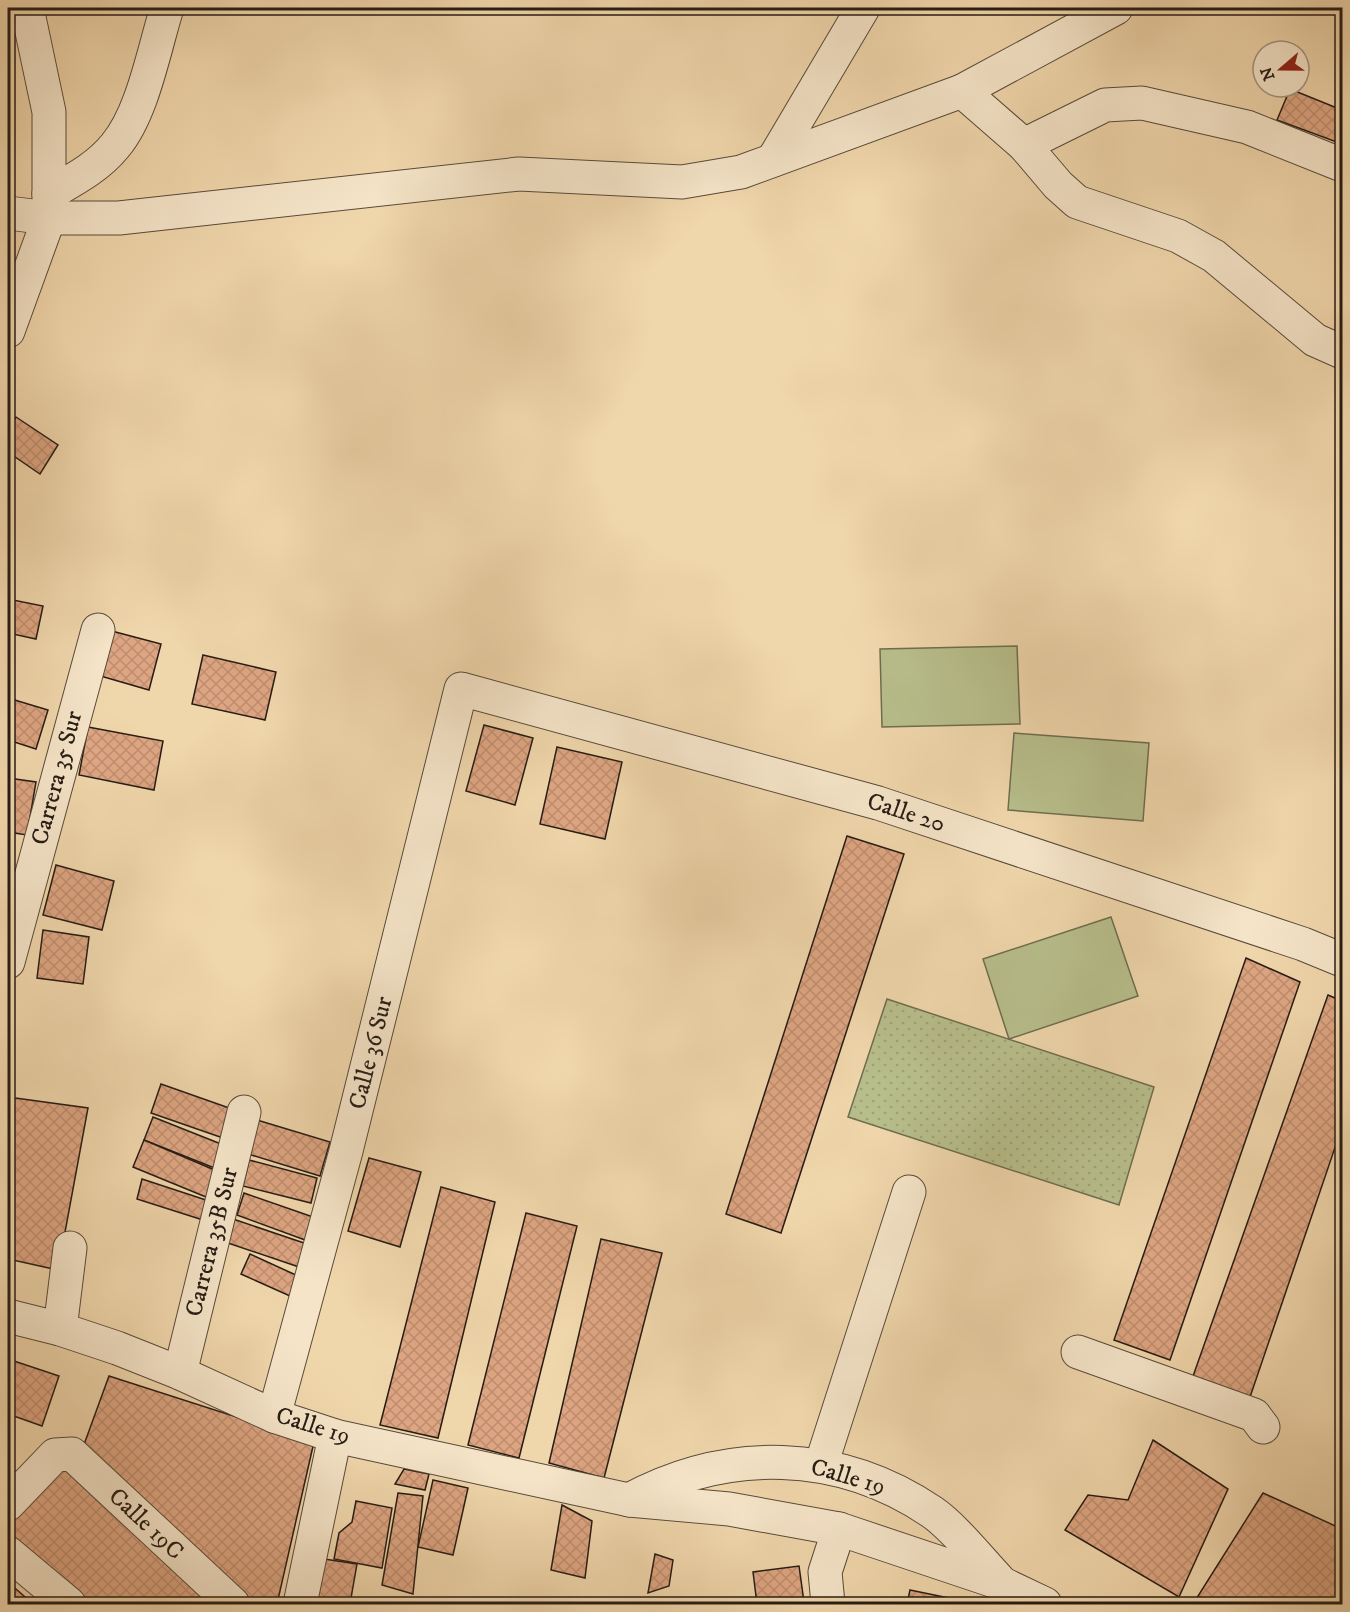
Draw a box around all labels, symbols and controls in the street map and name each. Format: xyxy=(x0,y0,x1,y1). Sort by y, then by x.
north arrow xyxy=(1251,39,1311,99)
text: N xyxy=(1256,64,1279,83)
street label: Carrera 35 Sur xyxy=(25,708,89,848)
street label: Calle 20 xyxy=(863,786,949,840)
street label: Calle 36 Sur xyxy=(343,993,400,1113)
street label: Carrera 35B Sur xyxy=(179,1164,245,1320)
street label: Calle 19 xyxy=(272,1401,354,1451)
street label: Calle 19 xyxy=(807,1452,889,1502)
street label: Calle 19C xyxy=(102,1482,190,1566)

